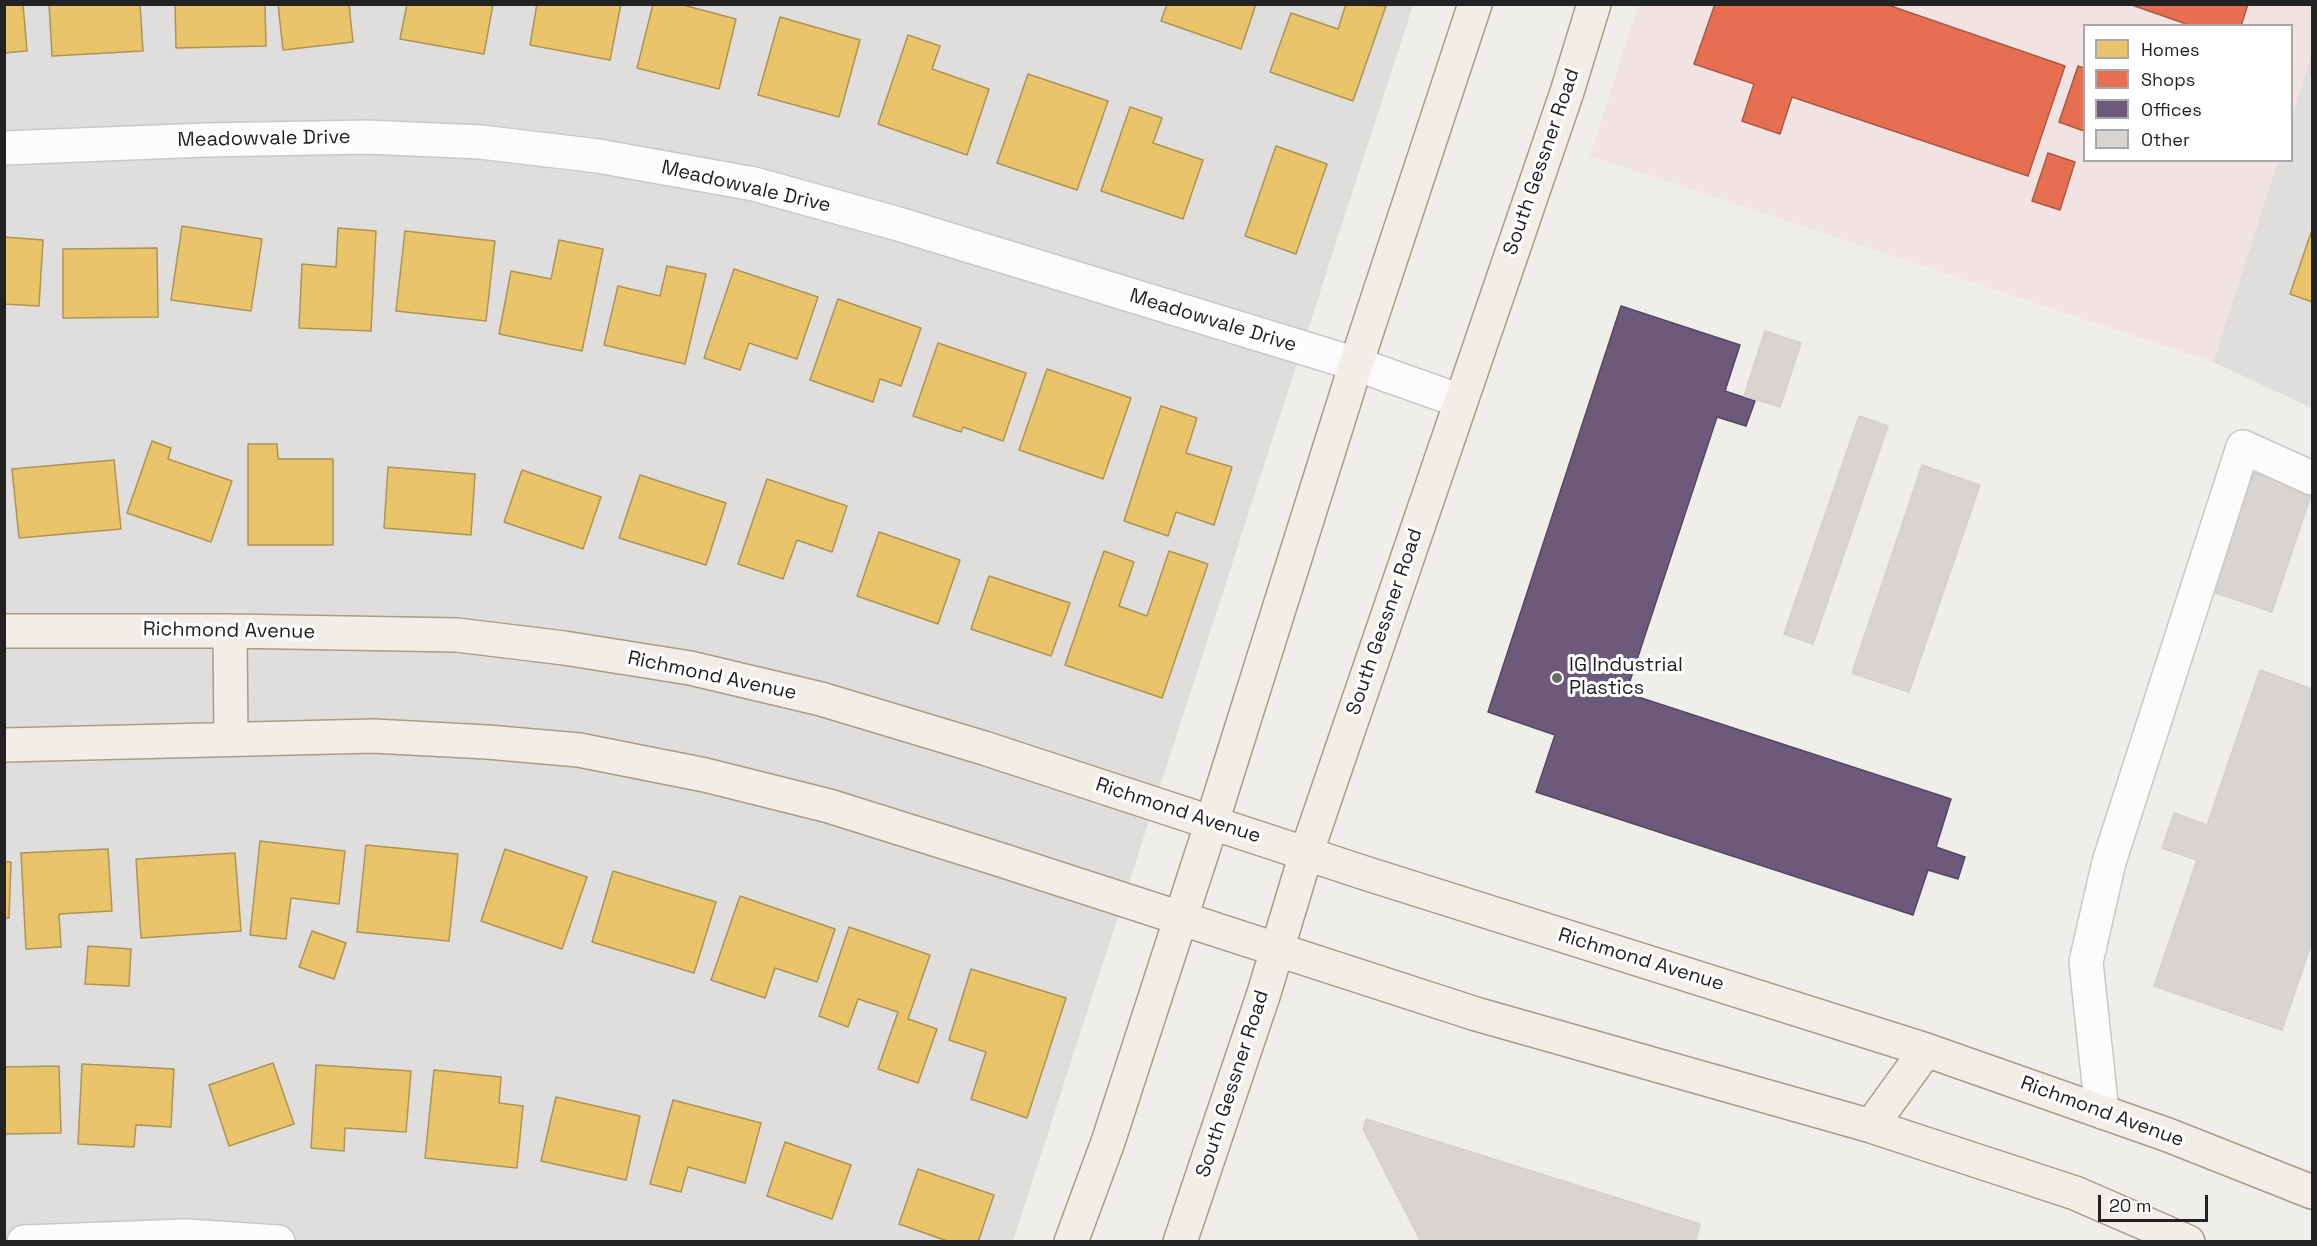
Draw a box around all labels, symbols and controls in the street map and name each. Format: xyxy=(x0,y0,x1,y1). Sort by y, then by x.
legend xyxy=(2083,24,2293,162)
text: Homes xyxy=(2141,38,2200,61)
street label: South Gessner Road xyxy=(1499,66,1585,258)
text: Shops xyxy=(2141,68,2195,91)
text: Offices xyxy=(2141,98,2202,121)
street label: Meadowvale Drive xyxy=(177,125,351,153)
text: Other xyxy=(2141,128,2190,151)
street label: Meadowvale Drive xyxy=(659,156,833,218)
street label: Meadowvale Drive xyxy=(1127,284,1299,358)
street label: South Gessner Road xyxy=(1342,526,1428,718)
street label: Richmond Avenue xyxy=(143,617,315,645)
street label: Richmond Avenue xyxy=(625,646,799,706)
place label: IG Industrial Plastics xyxy=(1569,654,1683,701)
marker: IG Industrial Plastics xyxy=(1550,671,1564,685)
street label: Richmond Avenue xyxy=(1092,773,1264,849)
street label: Richmond Avenue xyxy=(1555,923,1727,997)
street label: South Gessner Road xyxy=(1191,987,1275,1181)
street label: Richmond Avenue xyxy=(2017,1071,2187,1153)
scale bar xyxy=(2101,1183,2210,1221)
text: 20 m xyxy=(2109,1194,2152,1217)

